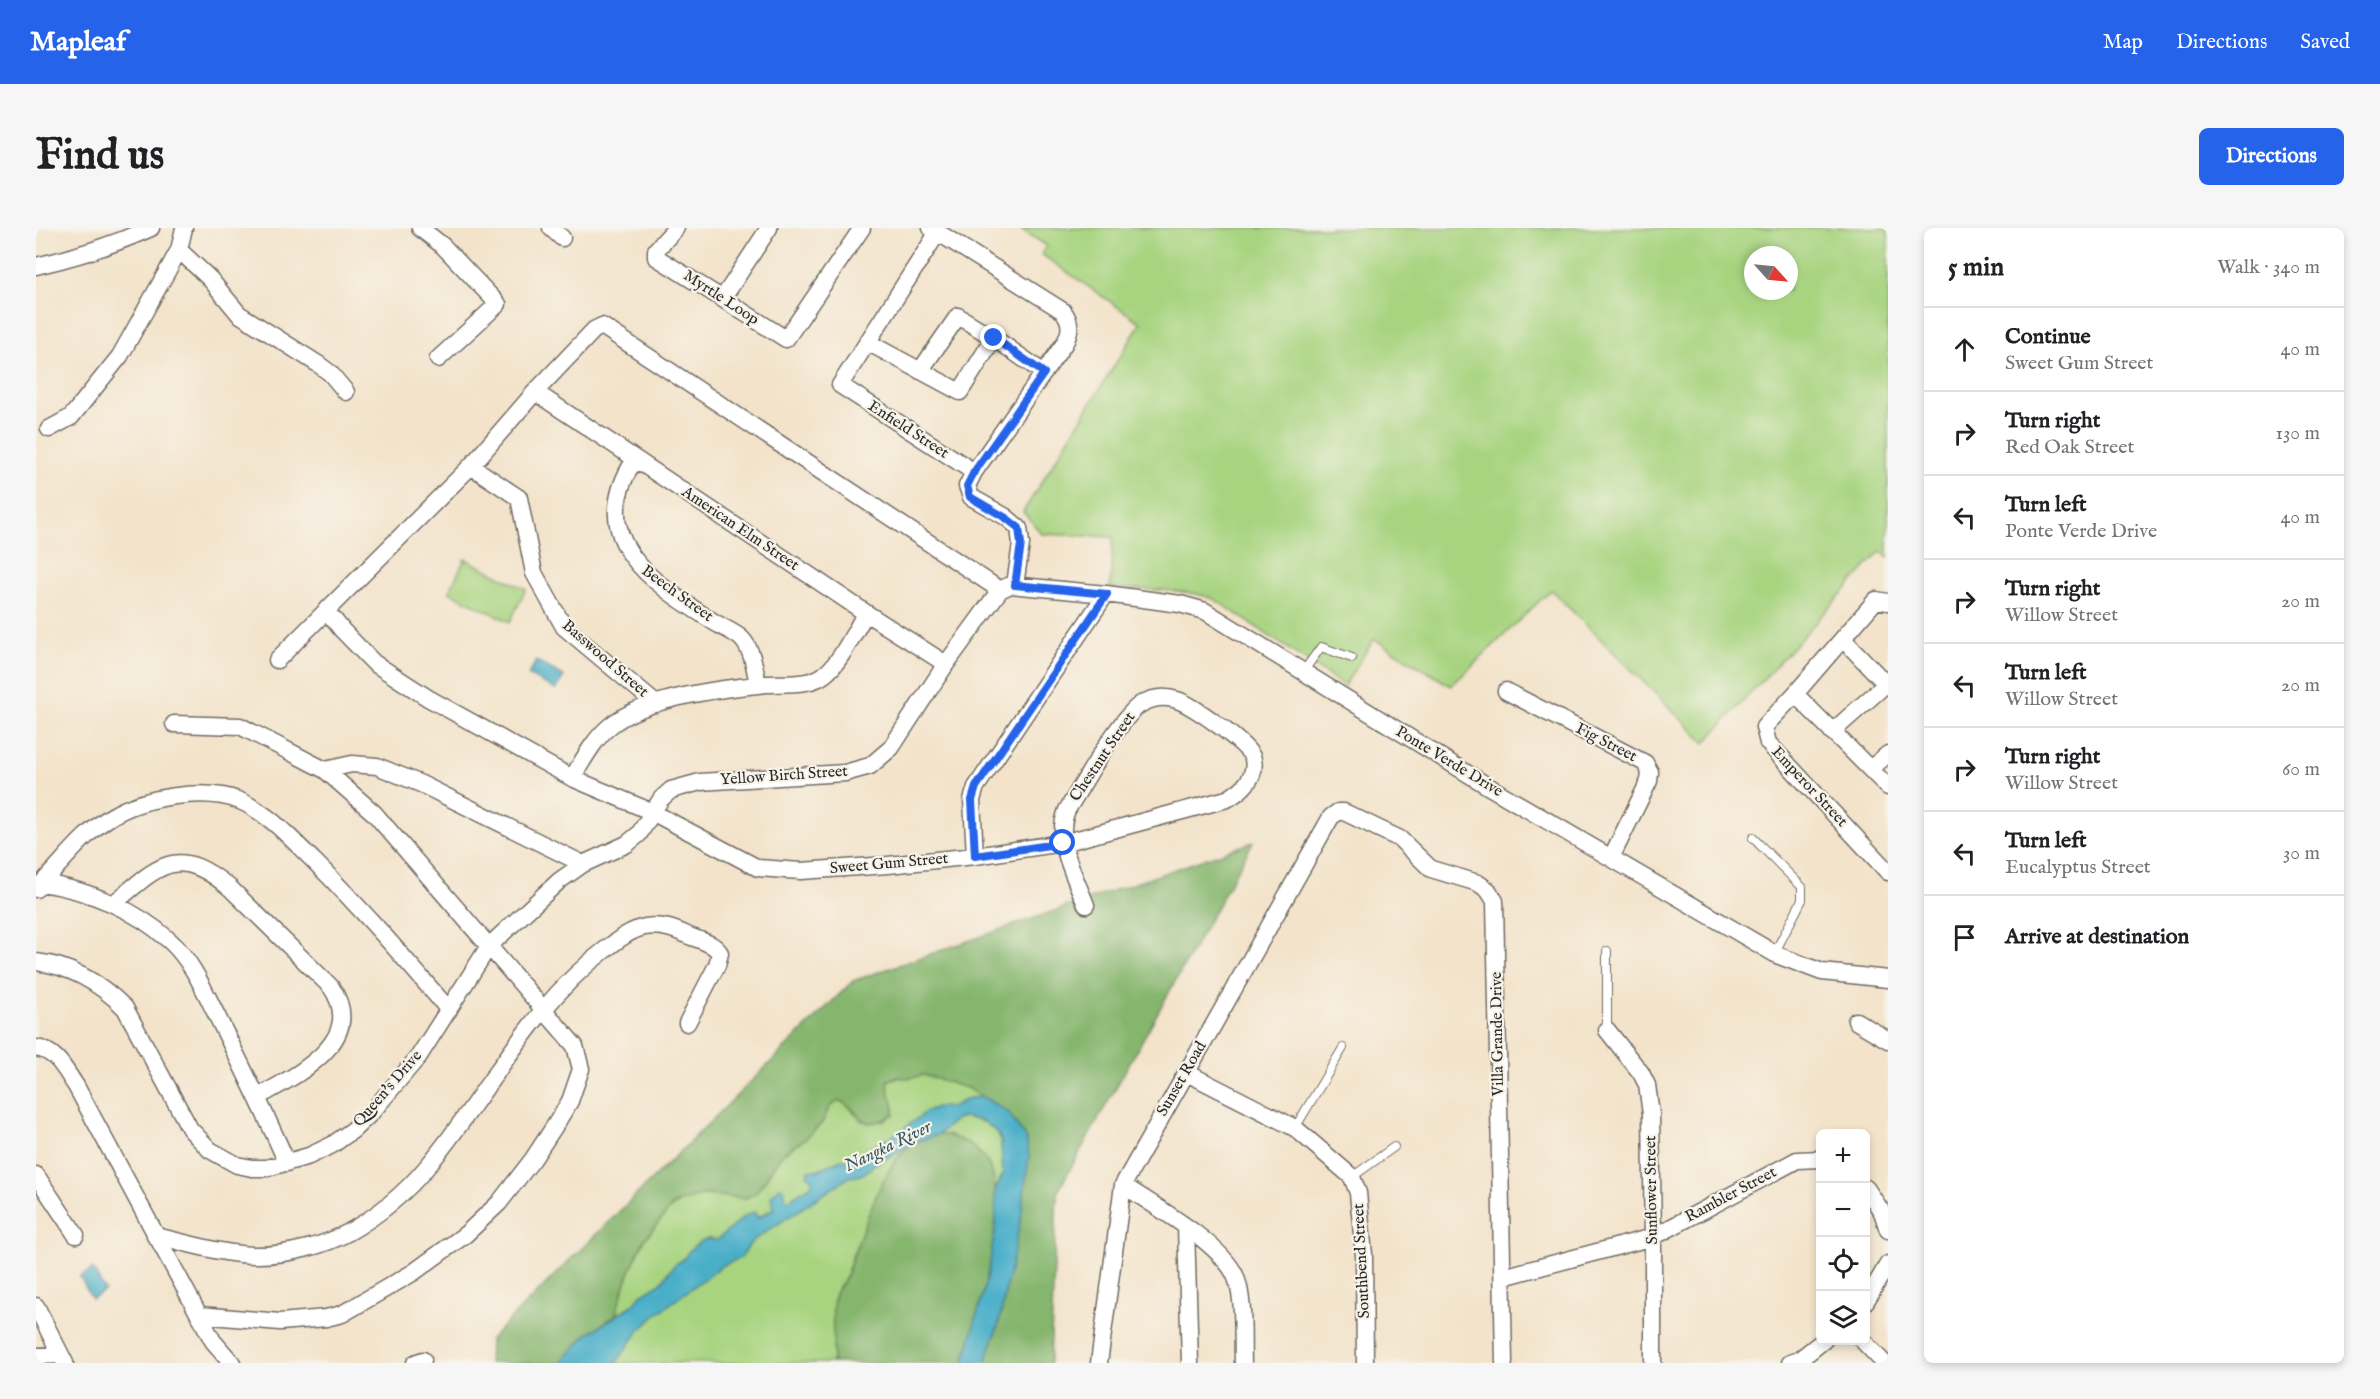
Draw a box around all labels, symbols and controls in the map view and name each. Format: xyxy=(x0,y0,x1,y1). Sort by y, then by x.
text: Mapleaf xyxy=(30,25,126,60)
text: Map xyxy=(2103,29,2143,56)
text: Directions xyxy=(2176,29,2267,56)
text: Saved xyxy=(2300,29,2350,56)
button: Directions xyxy=(2199,128,2344,185)
text: Find us xyxy=(36,130,164,183)
north arrow xyxy=(1744,246,1798,300)
text: 5 min xyxy=(1948,251,2004,284)
text: Walk · 340 m xyxy=(2217,255,2320,280)
street label: Myrtle Loop xyxy=(679,266,763,330)
text: Continue xyxy=(2005,323,2091,351)
route end xyxy=(980,324,1006,350)
icon: ahead xyxy=(1948,333,1981,366)
text: 40 m xyxy=(2281,337,2320,362)
text: Sweet Gum Street xyxy=(2005,351,2153,376)
street label: Enfield Street xyxy=(864,396,953,464)
text: Turn right xyxy=(2005,407,2100,435)
icon: right xyxy=(1948,417,1981,450)
text: 130 m xyxy=(2275,421,2320,446)
text: Red Oak Street xyxy=(2005,435,2134,460)
street label: American Elm Street xyxy=(677,482,803,576)
text: Turn left xyxy=(2005,491,2087,519)
icon: left xyxy=(1948,501,1981,534)
text: 40 m xyxy=(2281,505,2320,530)
text: Ponte Verde Drive xyxy=(2005,519,2157,544)
street label: Beech Street xyxy=(637,561,717,627)
text: Turn right xyxy=(2005,575,2100,603)
icon: right xyxy=(1948,585,1981,618)
text: 20 m xyxy=(2281,589,2320,614)
text: Willow Street xyxy=(2005,603,2118,628)
street label: Basswood Street xyxy=(558,616,653,702)
text: Turn left xyxy=(2005,659,2087,687)
icon: left xyxy=(1948,669,1981,702)
text: 20 m xyxy=(2281,673,2320,698)
text: Willow Street xyxy=(2005,687,2118,712)
street label: Chestnut Street xyxy=(1066,708,1141,806)
street label: Fig Street xyxy=(1572,719,1641,767)
street label: Ponte Verde Drive xyxy=(1392,722,1506,802)
street label: Emperor Street xyxy=(1767,743,1852,832)
text: Turn right xyxy=(2005,743,2100,771)
icon: right xyxy=(1948,753,1981,786)
text: 60 m xyxy=(2282,757,2320,782)
street label: Yellow Birch Street xyxy=(720,762,849,790)
text: Willow Street xyxy=(2005,771,2118,796)
text: Turn left xyxy=(2005,827,2087,855)
route start xyxy=(1049,829,1075,855)
icon: left xyxy=(1948,837,1981,870)
text: 30 m xyxy=(2283,841,2320,866)
street label: Sweet Gum Street xyxy=(829,849,950,879)
text: Eucalyptus Street xyxy=(2005,855,2151,880)
icon: arrive xyxy=(1948,921,1981,954)
text: Arrive at destination xyxy=(2005,923,2189,951)
street label: Villa Grande Drive xyxy=(1487,972,1509,1097)
street label: Sunset Road xyxy=(1153,1038,1212,1120)
street label: Queen's Drive xyxy=(349,1046,427,1132)
water label: Nangka River xyxy=(841,1116,936,1178)
map controls xyxy=(1816,1129,1870,1345)
button: + xyxy=(1816,1129,1870,1183)
street label: Sunflower Street xyxy=(1641,1135,1663,1245)
street label: Rambler Street xyxy=(1682,1162,1781,1227)
button: − xyxy=(1816,1183,1870,1237)
street label: Southbend Street xyxy=(1349,1202,1375,1319)
button: locate xyxy=(1816,1237,1870,1291)
button: layers xyxy=(1816,1291,1870,1345)

